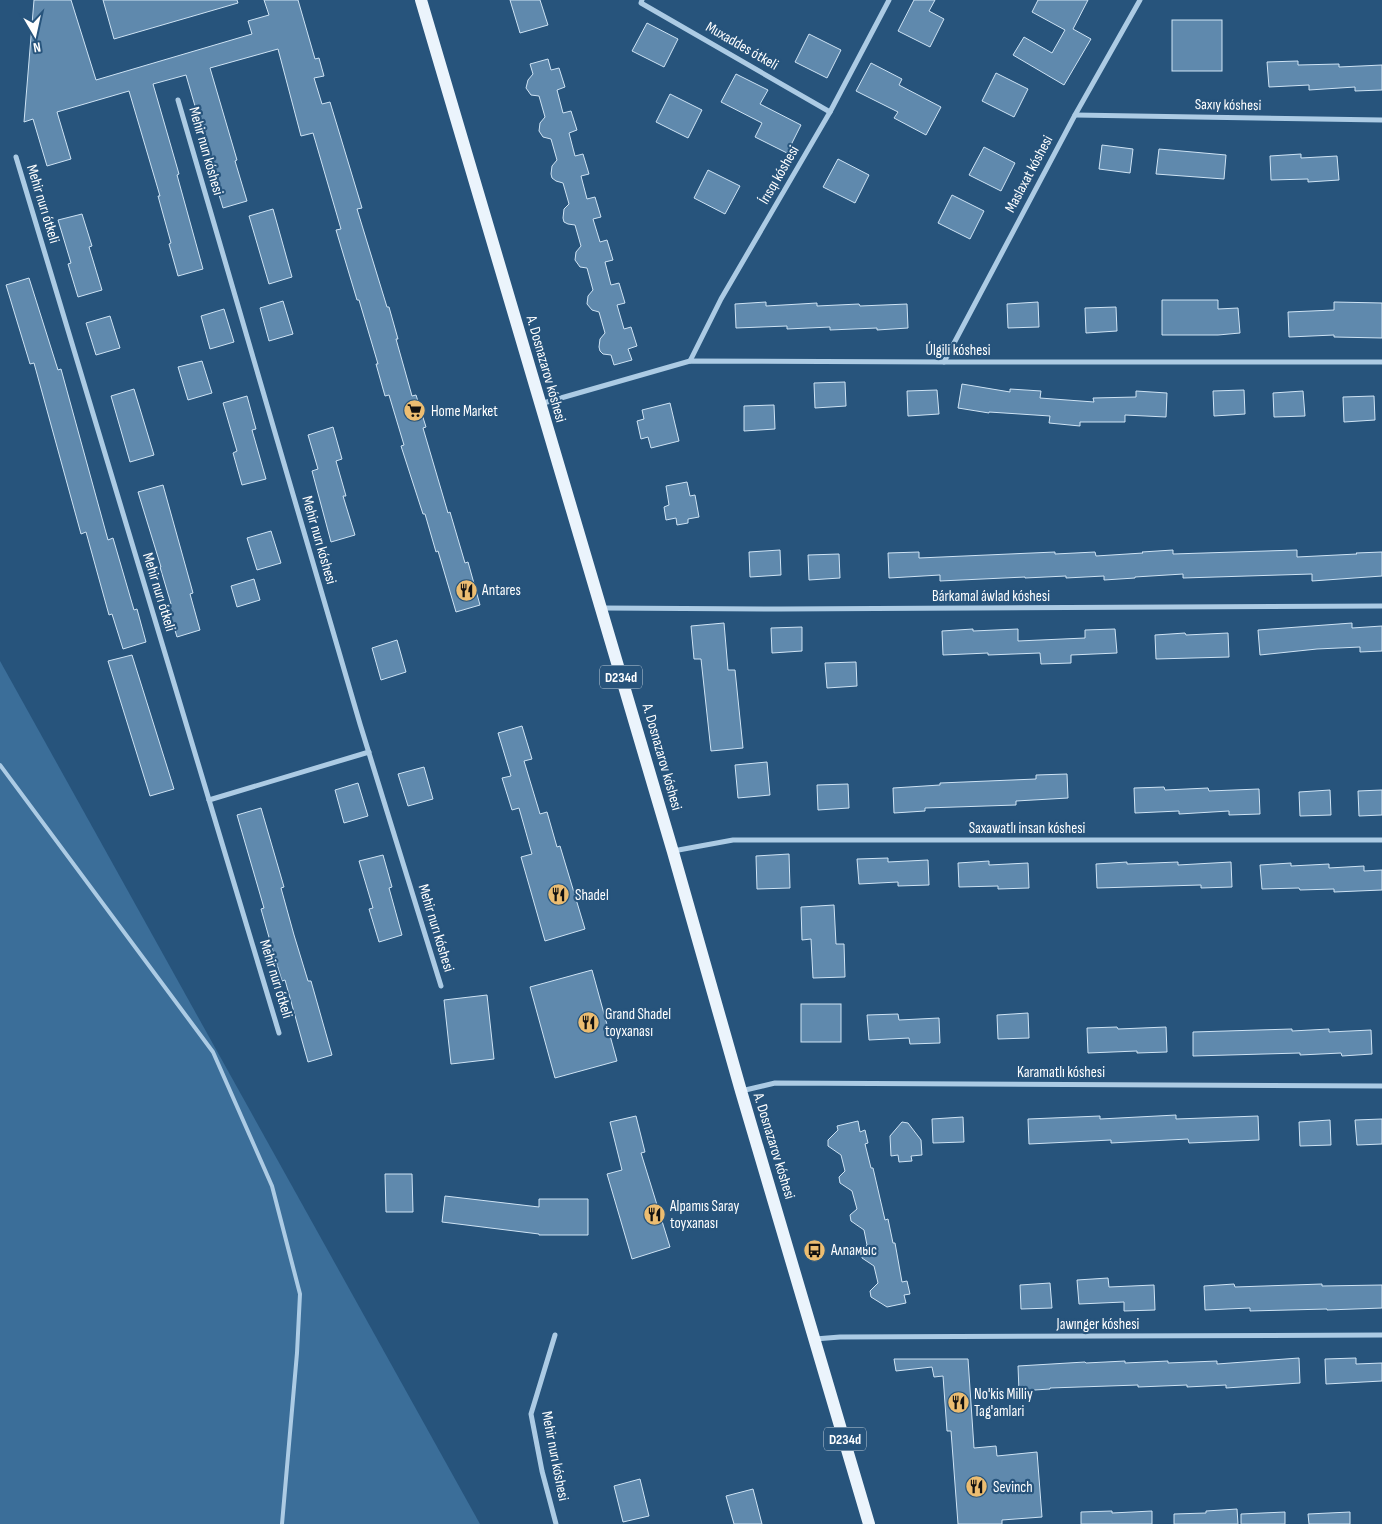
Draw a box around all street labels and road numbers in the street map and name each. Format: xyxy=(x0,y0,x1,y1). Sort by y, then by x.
street label: Muxaddes ótkeli xyxy=(702,18,782,75)
street label: Saxıy kóshesi xyxy=(1195,95,1262,115)
street label: Mehir nurı kóshesi xyxy=(184,105,228,197)
street label: Maslaxat kóshesi xyxy=(1001,132,1057,216)
street label: Írısqı kóshesi xyxy=(755,142,803,208)
street label: Mehir nurı ótkeli xyxy=(22,162,64,246)
street label: A. Dosnazarov kóshesi xyxy=(521,312,570,425)
street label: Úlgili kóshesi xyxy=(926,341,991,360)
street label: Mehir nurı kóshesi xyxy=(297,494,341,586)
street label: Mehir nurı ótkeli xyxy=(138,550,180,634)
street label: Bárkamal áwlad kóshesi xyxy=(932,587,1050,606)
road number: D234d xyxy=(600,666,642,689)
street label: A. Dosnazarov kóshesi xyxy=(637,700,686,813)
street label: Saxawatlı insan kóshesi xyxy=(969,819,1086,838)
street label: Mehir nurı kóshesi xyxy=(414,882,458,974)
street label: Mehir nurı ótkeli xyxy=(255,937,297,1021)
street label: Karamatlı kóshesi xyxy=(1017,1063,1105,1082)
street label: A. Dosnazarov kóshesi xyxy=(749,1090,799,1202)
street label: Jawınger kóshesi xyxy=(1056,1315,1140,1334)
street label: Mehir nurı kóshesi xyxy=(537,1410,573,1503)
road number: D234d xyxy=(824,1428,866,1450)

